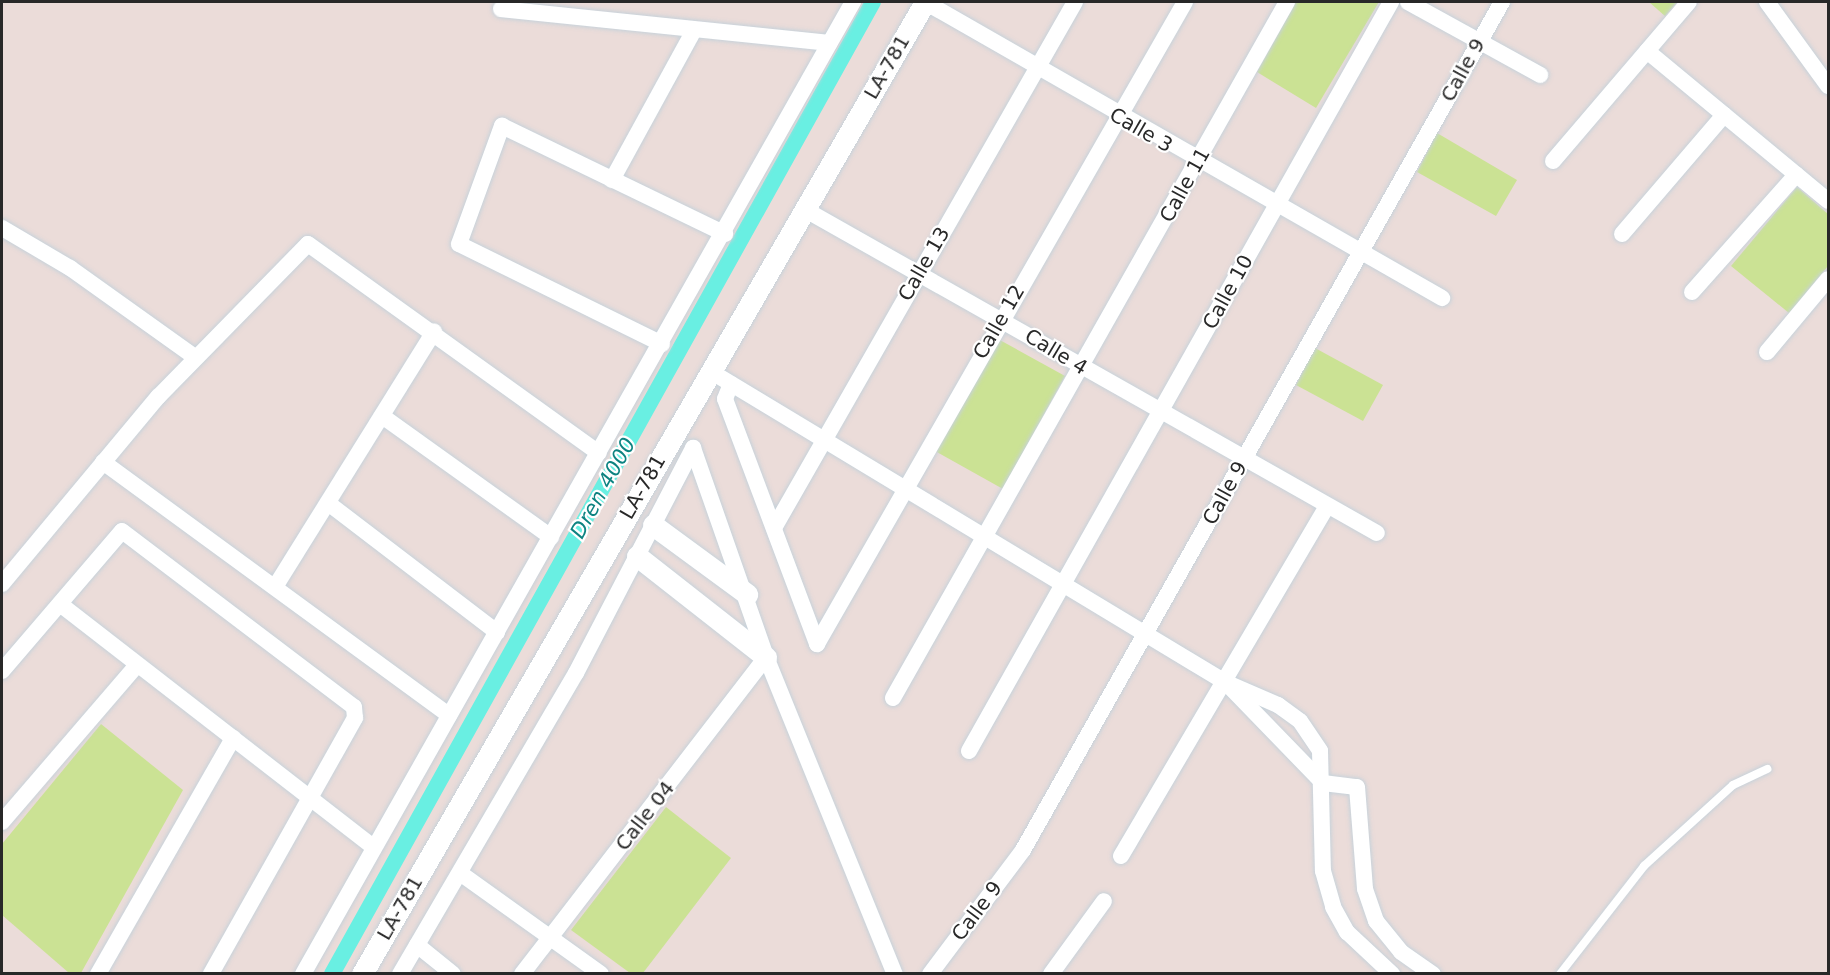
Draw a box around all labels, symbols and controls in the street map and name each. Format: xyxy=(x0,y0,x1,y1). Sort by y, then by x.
street label: LA-781 xyxy=(859,31,915,103)
street label: Calle 9 xyxy=(1436,34,1490,106)
street label: Calle 3 xyxy=(1105,102,1177,158)
street label: Calle 11 xyxy=(1155,144,1215,226)
street label: Calle 13 xyxy=(893,223,955,305)
street label: Calle 10 xyxy=(1198,251,1258,333)
street label: Calle 12 xyxy=(968,281,1030,363)
street label: Calle 4 xyxy=(1020,324,1092,380)
water label: Dren 4000 xyxy=(565,433,641,543)
street label: LA-781 xyxy=(615,451,671,523)
street label: Calle 9 xyxy=(1198,457,1252,529)
street label: Calle 04 xyxy=(610,777,680,855)
street label: LA-781 xyxy=(372,872,428,944)
street label: Calle 9 xyxy=(947,876,1007,946)

